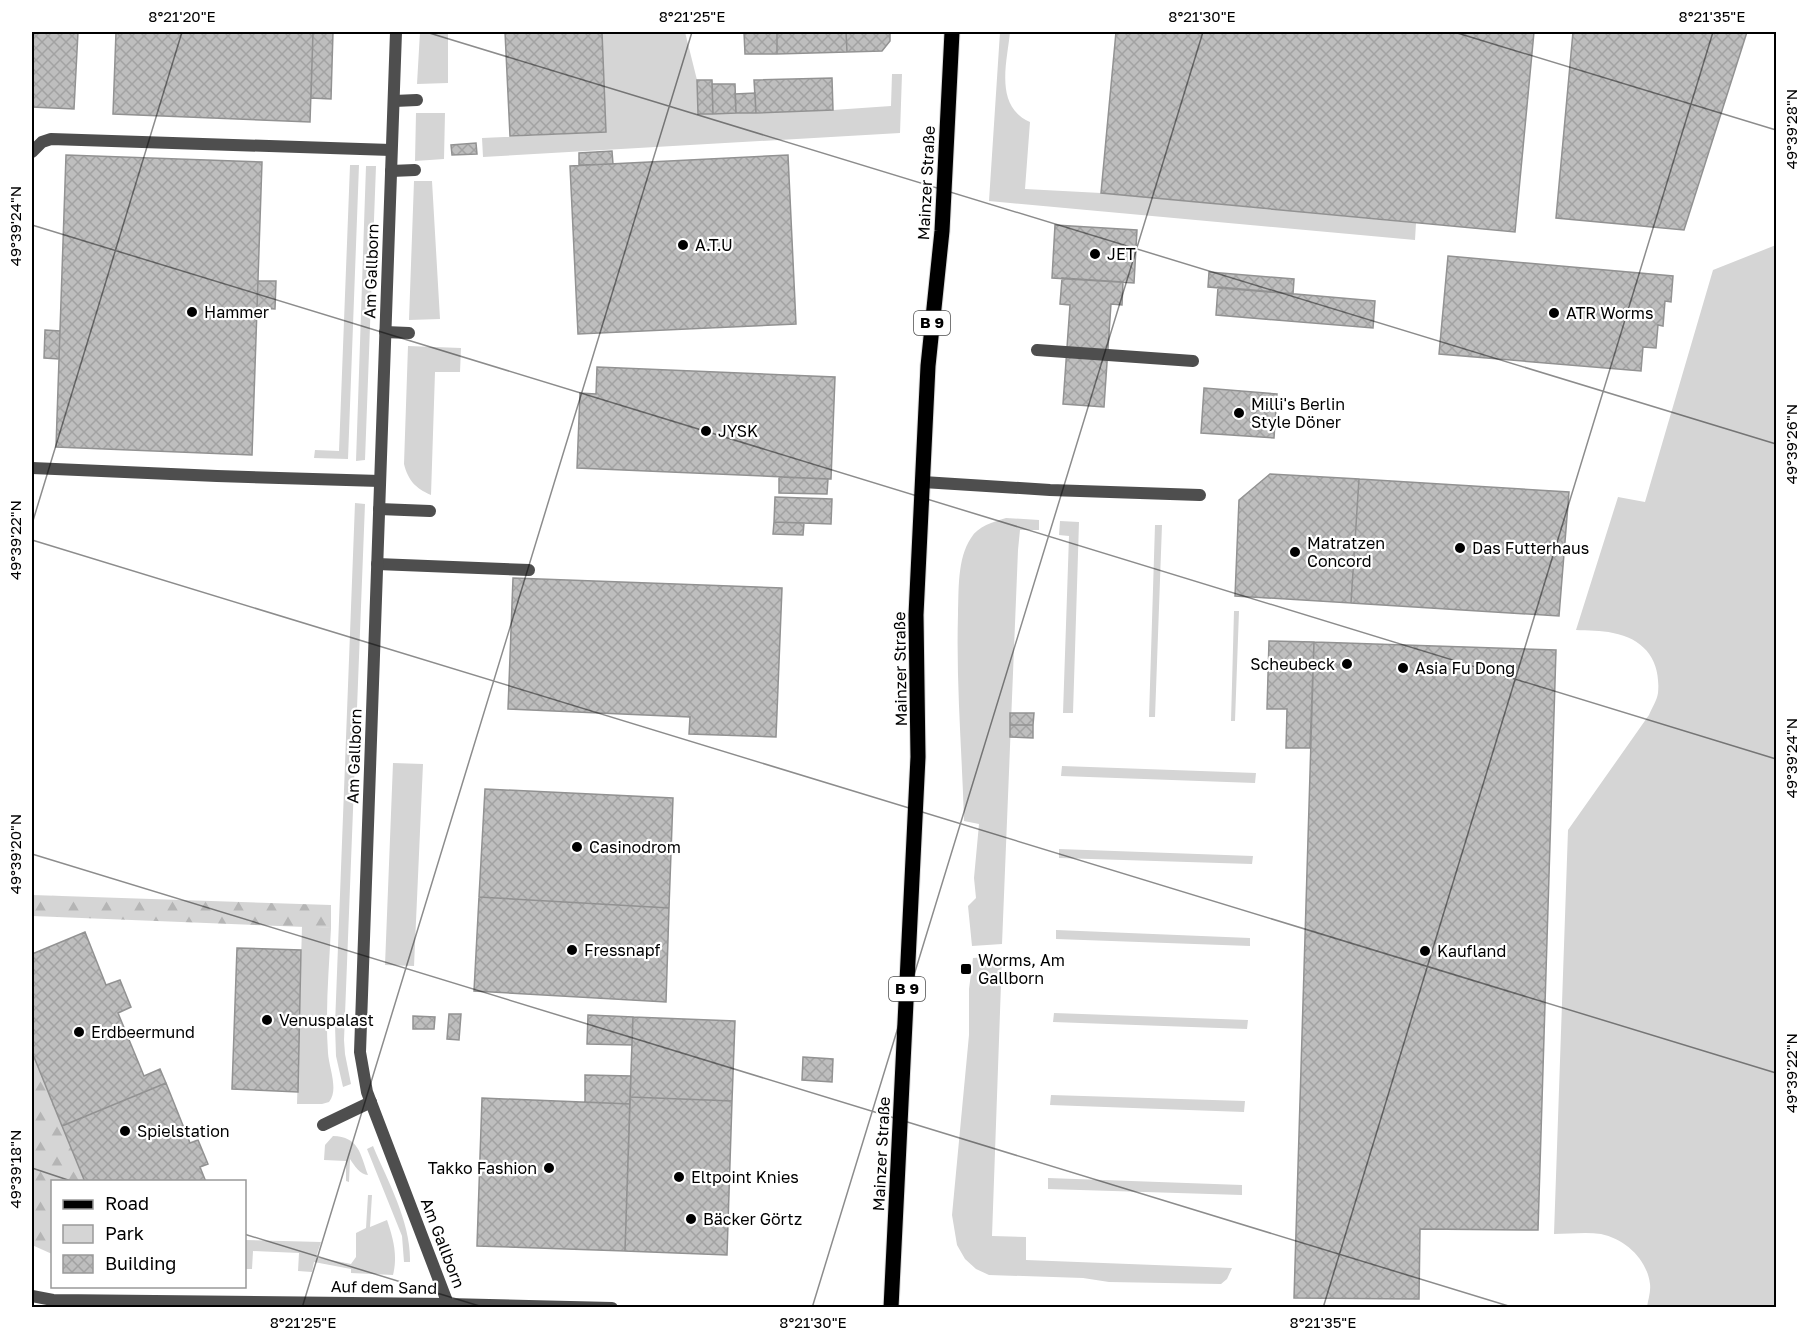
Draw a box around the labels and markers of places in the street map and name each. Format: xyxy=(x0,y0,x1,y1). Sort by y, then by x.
place label: A.T.U xyxy=(695,235,733,255)
marker: A.T.U xyxy=(676,238,690,252)
place label: JET xyxy=(1107,244,1136,264)
marker: JET xyxy=(1088,247,1102,261)
place label: Hammer xyxy=(204,302,269,322)
place label: ATR Worms xyxy=(1566,303,1653,323)
marker: Hammer xyxy=(185,305,199,319)
marker: ATR Worms xyxy=(1547,306,1561,320)
place label: Milli's Berlin Style Döner xyxy=(1251,394,1345,432)
marker: Milli's Berlin Style Döner xyxy=(1232,406,1246,420)
place label: JYSK xyxy=(718,421,758,441)
marker: JYSK xyxy=(699,424,713,438)
place label: Matratzen Concord xyxy=(1307,533,1385,571)
place label: Das Futterhaus xyxy=(1472,538,1589,558)
marker: Das Futterhaus xyxy=(1453,541,1467,555)
marker: Matratzen Concord xyxy=(1288,545,1302,559)
place label: Scheubeck xyxy=(1250,654,1335,674)
marker: Scheubeck xyxy=(1340,657,1354,671)
place label: Asia Fu Dong xyxy=(1415,658,1515,678)
marker: Asia Fu Dong xyxy=(1396,661,1410,675)
place label: Casinodrom xyxy=(589,837,681,857)
marker: Casinodrom xyxy=(570,840,584,854)
place label: Fressnapf xyxy=(584,940,660,960)
place label: Kaufland xyxy=(1437,941,1506,961)
marker: Fressnapf xyxy=(565,943,579,957)
marker: Kaufland xyxy=(1418,944,1432,958)
place label: Worms, Am Gallborn xyxy=(978,950,1065,988)
marker: Worms, Am Gallborn xyxy=(959,962,973,976)
place label: Venuspalast xyxy=(279,1010,374,1030)
marker: Venuspalast xyxy=(260,1013,274,1027)
place label: Erdbeermund xyxy=(91,1022,195,1042)
marker: Erdbeermund xyxy=(72,1025,86,1039)
place label: Spielstation xyxy=(137,1121,230,1141)
marker: Spielstation xyxy=(118,1124,132,1138)
place label: Takko Fashion xyxy=(428,1158,537,1178)
marker: Takko Fashion xyxy=(542,1161,556,1175)
place label: Eltpoint Knies xyxy=(691,1167,799,1187)
marker: Eltpoint Knies xyxy=(672,1170,686,1184)
place label: Bäcker Görtz xyxy=(703,1209,802,1229)
marker: Bäcker Görtz xyxy=(684,1212,698,1226)

